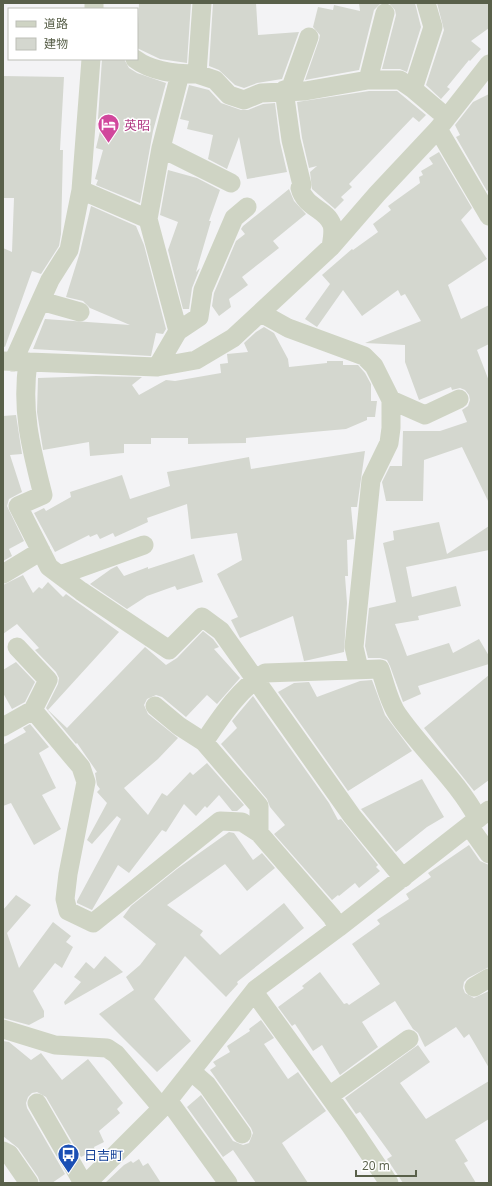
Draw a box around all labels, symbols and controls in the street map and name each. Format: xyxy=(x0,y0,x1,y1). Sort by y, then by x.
legend xyxy=(8,8,138,60)
text: 道路 xyxy=(44,15,68,32)
text: 建物 xyxy=(44,35,68,52)
hotel icon: 英昭 xyxy=(96,112,122,145)
place label: 英昭 xyxy=(124,116,150,134)
bus stop icon: 日吉町 xyxy=(56,1142,82,1175)
place label: 日吉町 xyxy=(84,1146,123,1164)
scale bar xyxy=(356,1152,416,1178)
text: 20 m xyxy=(362,1157,390,1174)

